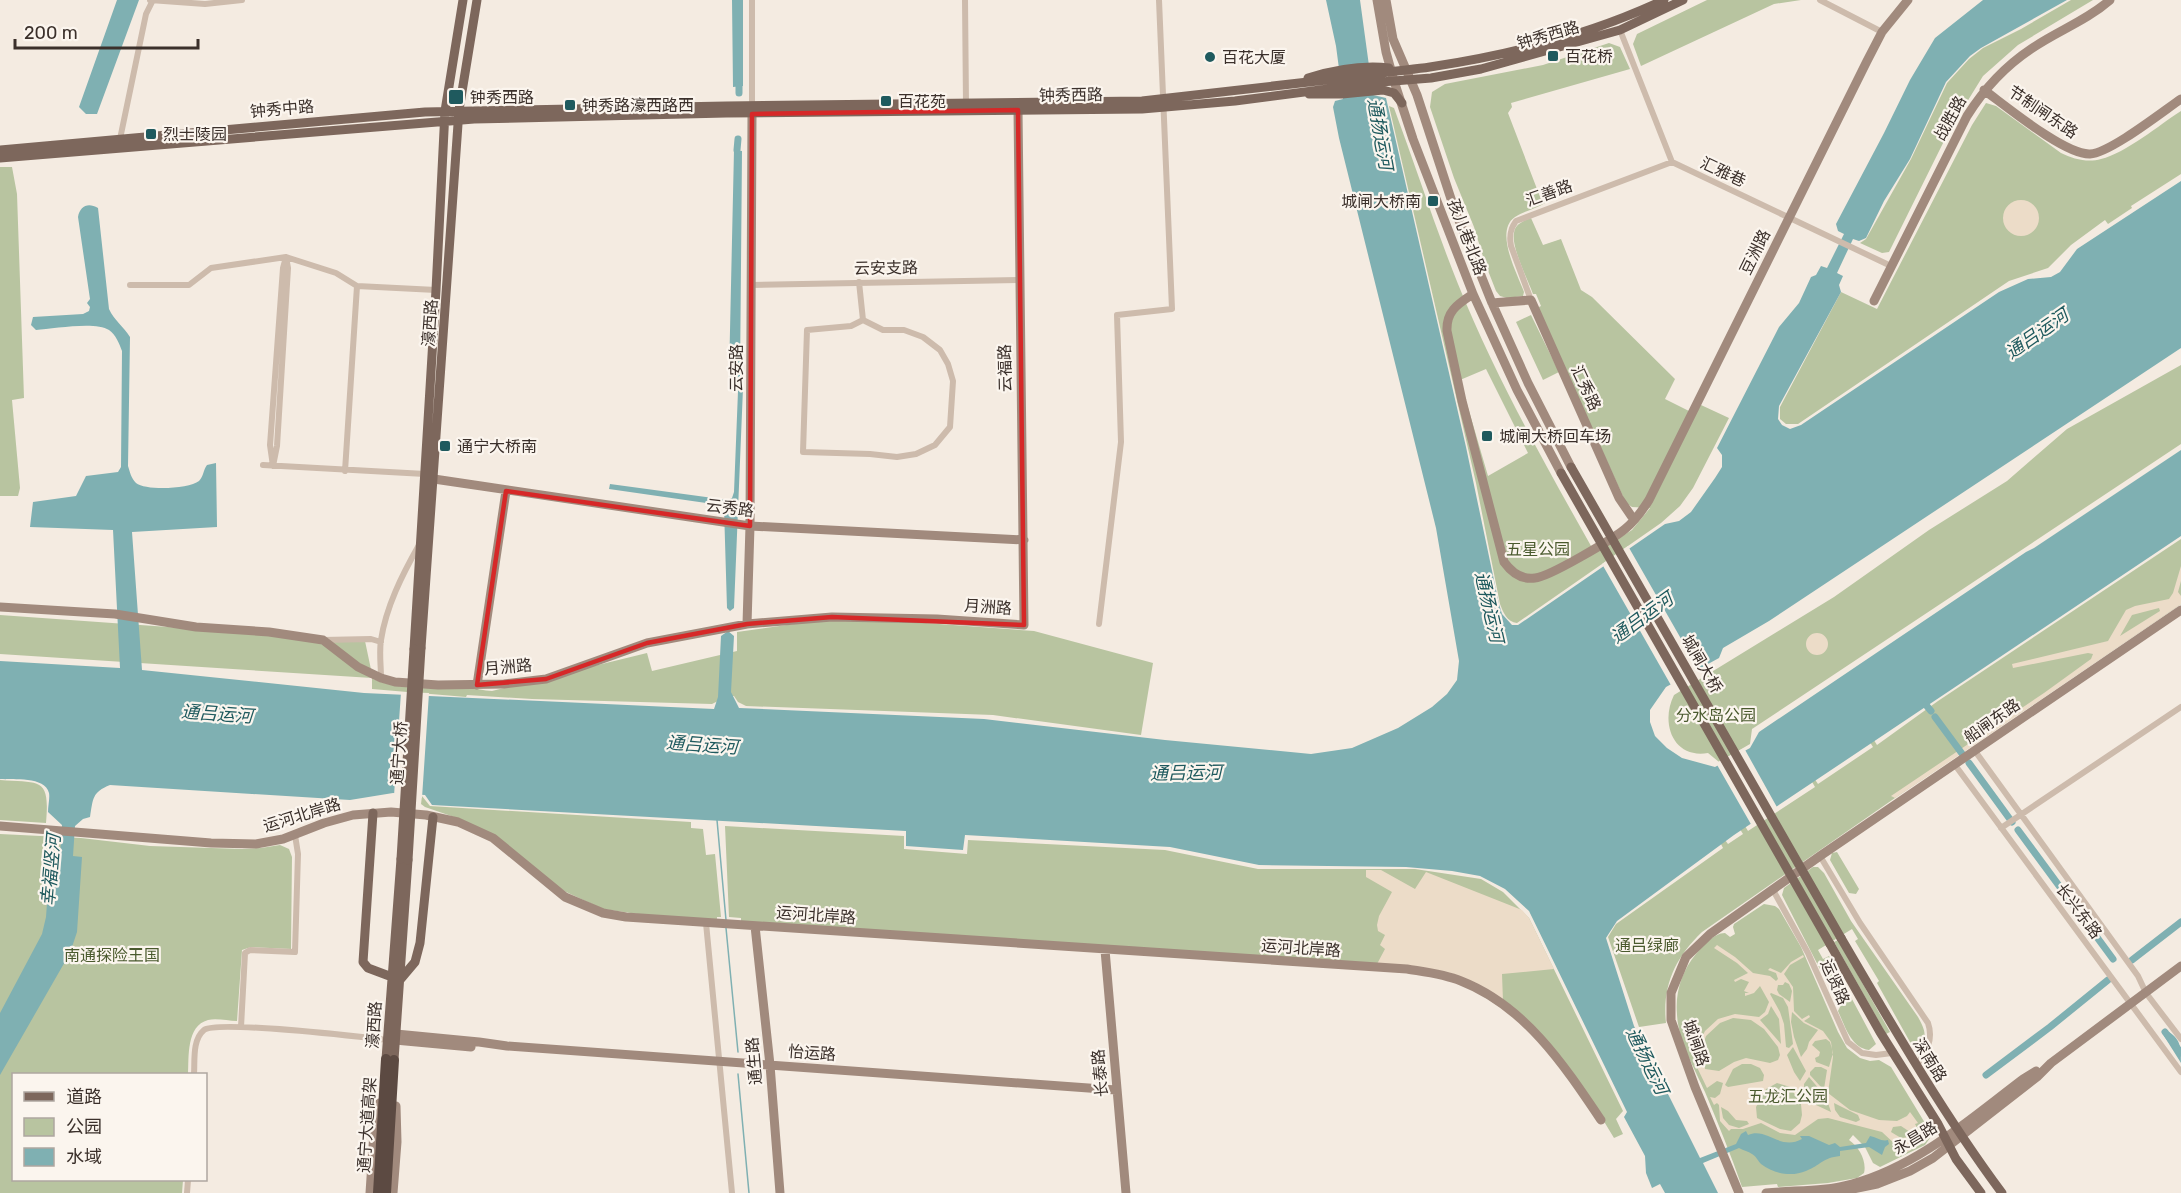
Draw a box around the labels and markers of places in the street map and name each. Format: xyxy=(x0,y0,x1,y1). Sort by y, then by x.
place label: 百花桥 xyxy=(1565,47,1613,66)
place label: 百花大厦 xyxy=(1222,48,1286,67)
marker: 百花桥 xyxy=(1546,49,1560,63)
marker: 百花大厦 xyxy=(1203,50,1217,64)
marker: 钟秀西路 xyxy=(447,88,465,106)
place label: 钟秀西路 xyxy=(470,88,534,107)
place label: 百花苑 xyxy=(898,92,946,111)
marker: 百花苑 xyxy=(879,94,893,108)
place label: 钟秀路濠西路西 xyxy=(582,96,694,115)
marker: 钟秀路濠西路西 xyxy=(563,98,577,112)
place label: 烈士陵园 xyxy=(163,125,227,144)
marker: 烈士陵园 xyxy=(144,127,158,141)
place label: 城闸大桥南 xyxy=(1341,192,1421,211)
marker: 城闸大桥南 xyxy=(1426,194,1440,208)
place label: 城闸大桥回车场 xyxy=(1499,427,1611,446)
marker: 城闸大桥回车场 xyxy=(1480,429,1494,443)
place label: 通宁大桥南 xyxy=(457,437,537,456)
marker: 通宁大桥南 xyxy=(438,439,452,453)

